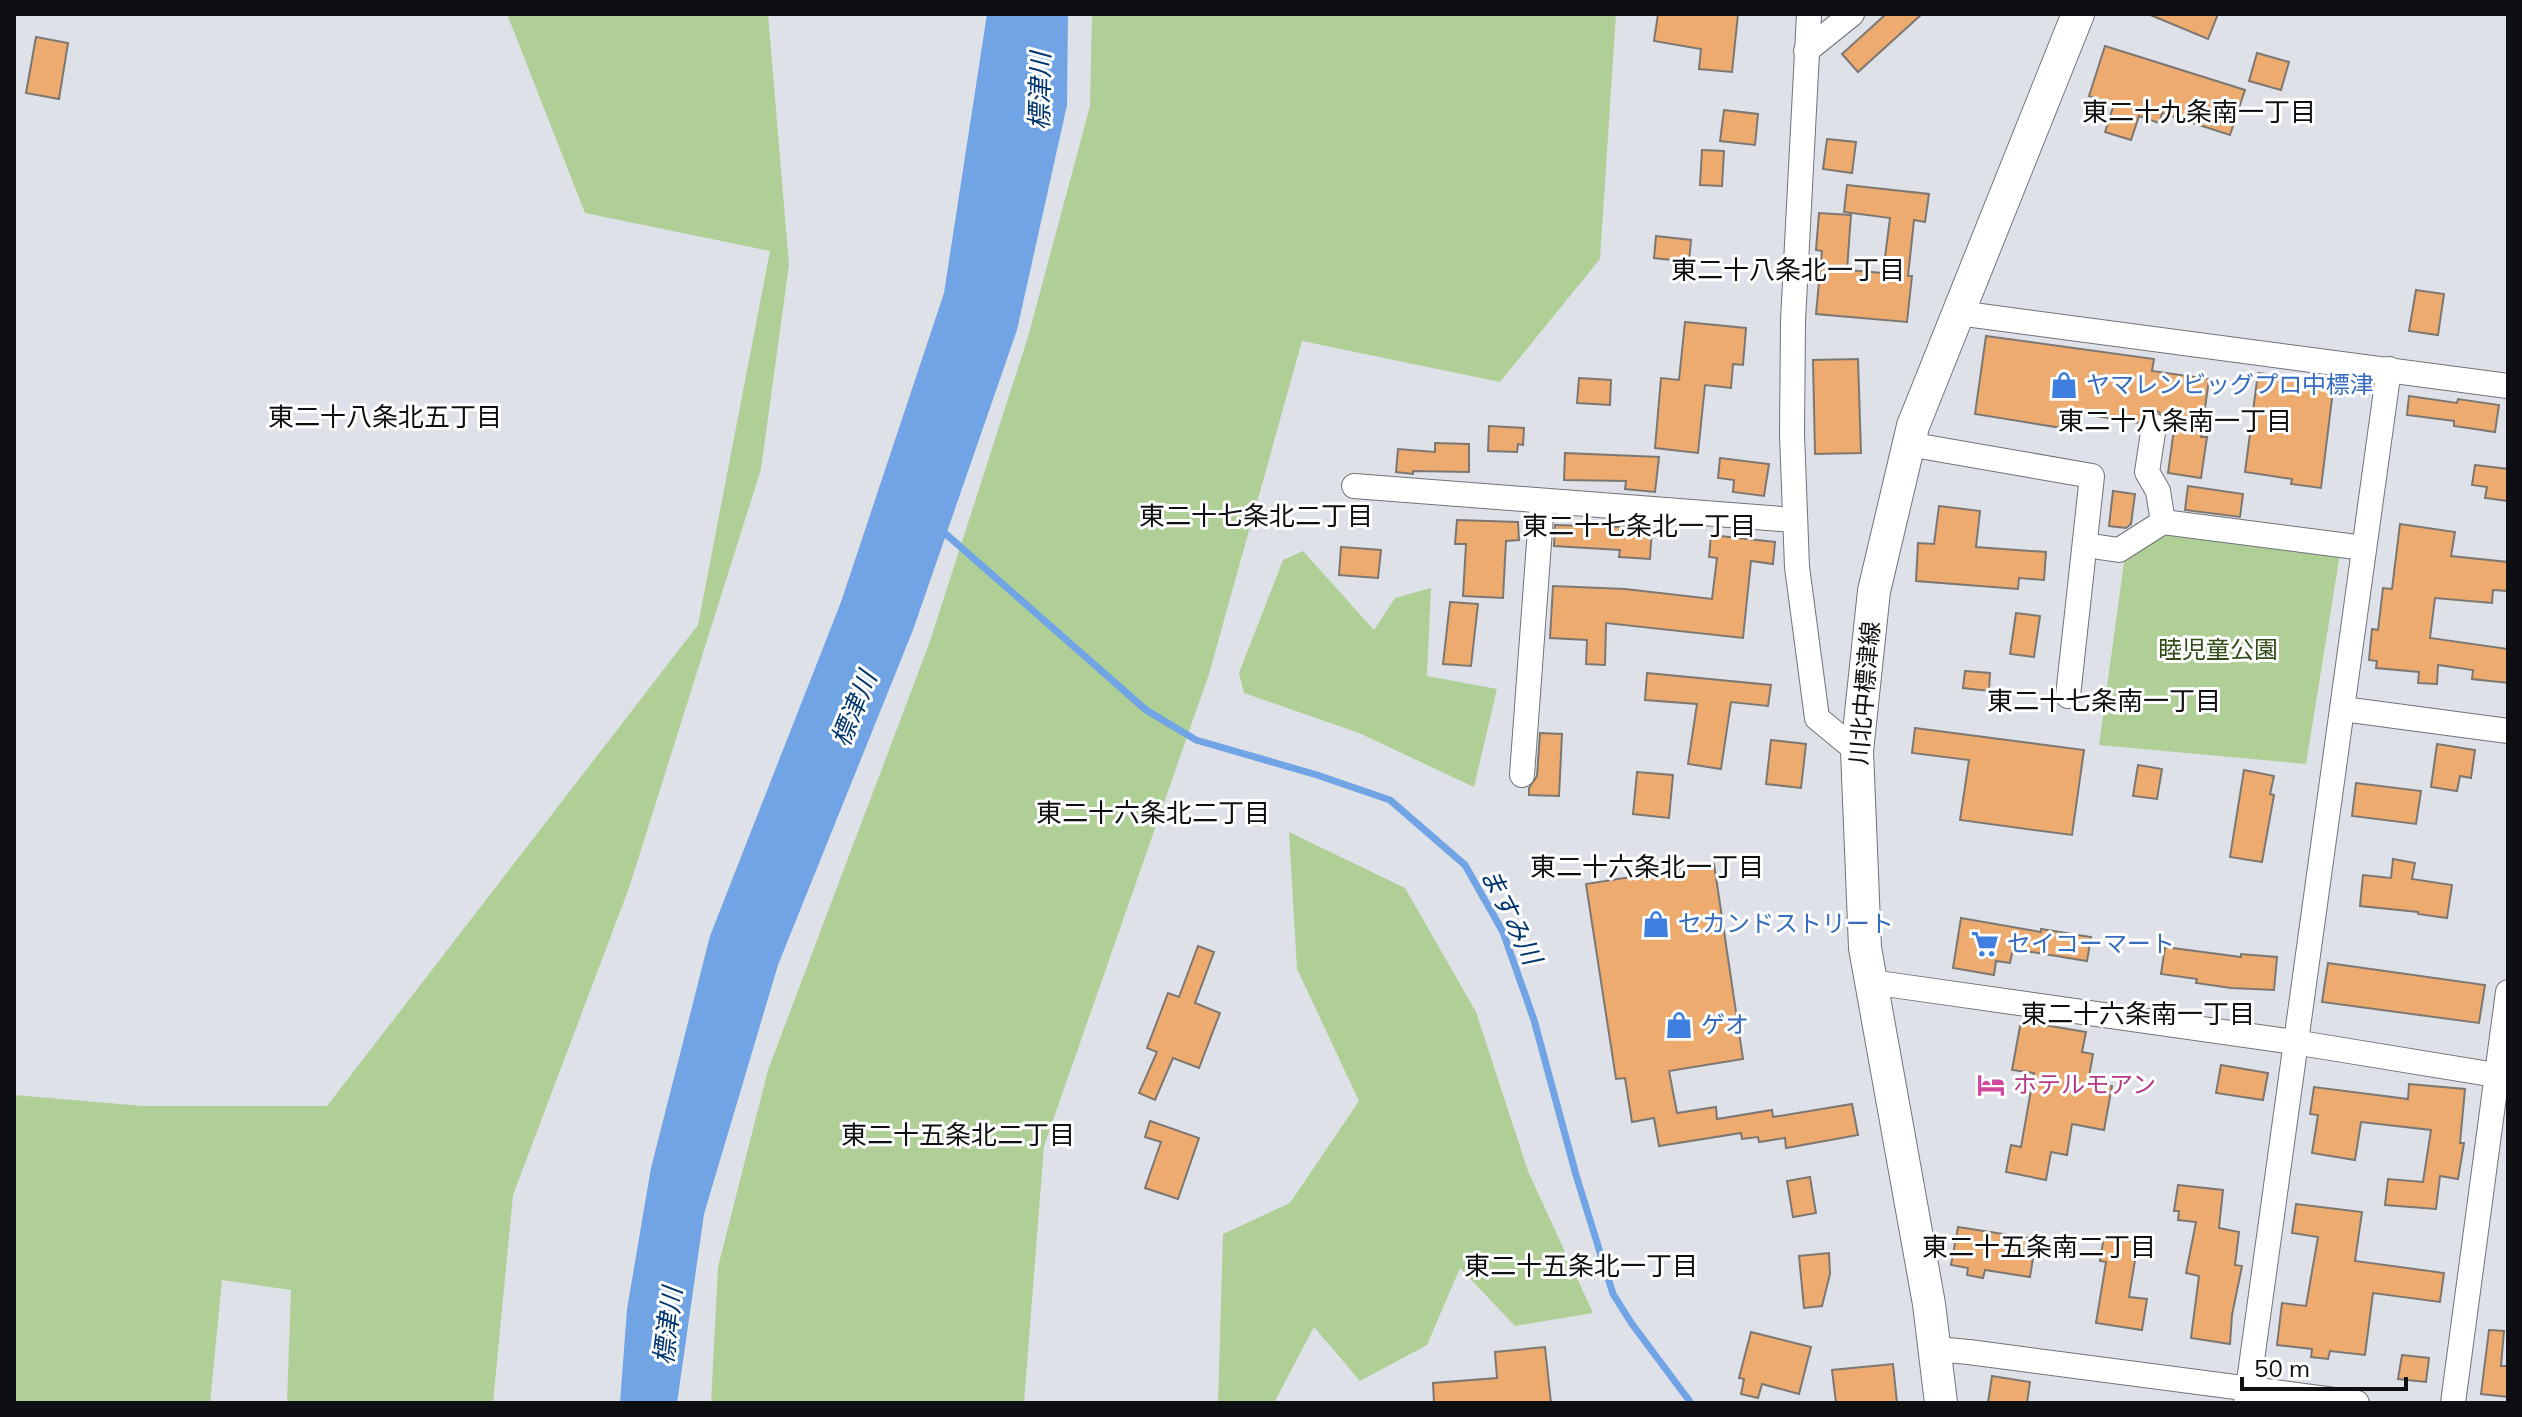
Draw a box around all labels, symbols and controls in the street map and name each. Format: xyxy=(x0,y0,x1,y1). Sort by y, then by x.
water label: 標津川 xyxy=(1022,49,1057,130)
district label: 東二十九条南一丁目 xyxy=(2082,95,2316,128)
district label: 東二十八条北一丁目 xyxy=(1671,253,1905,286)
place label: ヤマレンビッグプロ中標津 xyxy=(2086,369,2374,399)
shop icon: ヤマレンビッグプロ中標津 xyxy=(2049,370,2079,400)
district label: 東二十八条北五丁目 xyxy=(268,400,502,433)
district label: 東二十八条南一丁目 xyxy=(2058,404,2292,437)
district label: 東二十七条北二丁目 xyxy=(1139,499,1373,532)
district label: 東二十七条北一丁目 xyxy=(1522,509,1756,542)
street label: 川北中標津線 xyxy=(1843,620,1885,766)
park label: 睦児童公園 xyxy=(2158,634,2278,664)
water label: 標津川 xyxy=(824,664,885,751)
district label: 東二十七条南一丁目 xyxy=(1987,684,2221,717)
district label: 東二十六条北二丁目 xyxy=(1036,796,1270,829)
district label: 東二十六条北一丁目 xyxy=(1530,850,1764,883)
water label: ますみ川 xyxy=(1474,862,1550,972)
place label: セカンドストリート xyxy=(1678,908,1894,938)
shop icon: セカンドストリート xyxy=(1641,909,1671,939)
place label: セイコーマート xyxy=(2007,928,2175,958)
supermarket icon: セイコーマート xyxy=(1970,929,2000,959)
district label: 東二十六条南一丁目 xyxy=(2021,997,2255,1030)
place label: ゲオ xyxy=(1701,1009,1749,1039)
shop icon: ゲオ xyxy=(1664,1010,1694,1040)
place label: ホテルモアン xyxy=(2013,1069,2156,1099)
hotel icon: ホテルモアン xyxy=(1976,1070,2006,1100)
district label: 東二十五条北二丁目 xyxy=(841,1118,1075,1151)
district label: 東二十五条南二丁目 xyxy=(1922,1230,2156,1263)
district label: 東二十五条北一丁目 xyxy=(1464,1249,1698,1282)
water label: 標津川 xyxy=(646,1282,689,1367)
scale bar xyxy=(2242,1341,2406,1391)
text: 50 m xyxy=(2254,1353,2310,1383)

